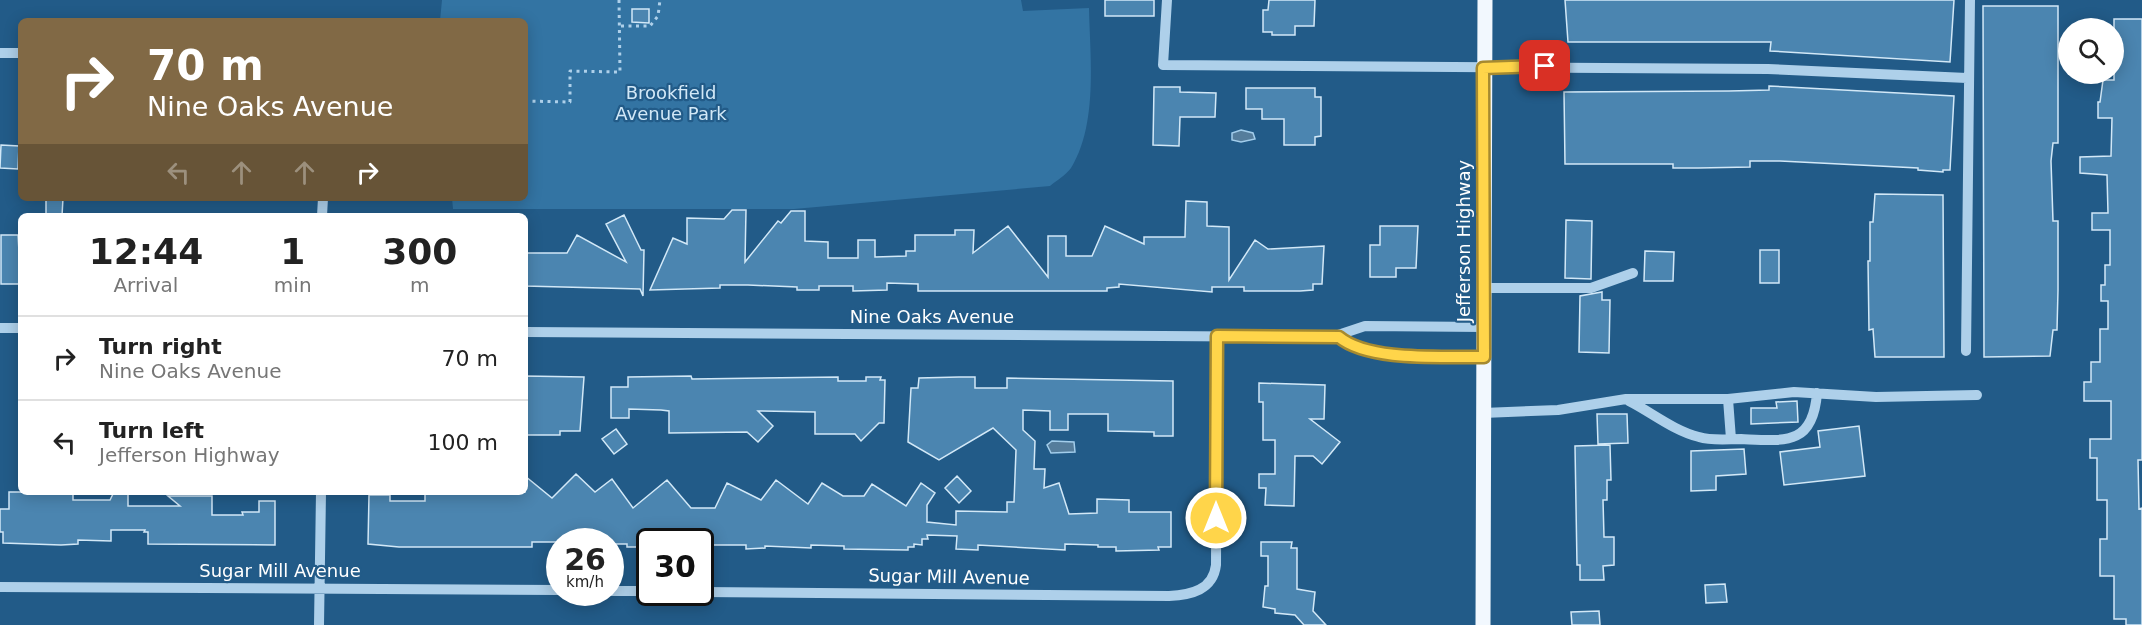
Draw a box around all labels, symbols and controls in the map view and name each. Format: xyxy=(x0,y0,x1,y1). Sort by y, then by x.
map controls xyxy=(2058,18,2124,84)
button: search xyxy=(2058,18,2124,84)
pin xyxy=(1519,40,1570,91)
text: 70 m xyxy=(147,41,264,90)
icon: right xyxy=(48,42,126,120)
icon: arrive xyxy=(1528,49,1561,82)
park label: Brookfield Avenue Park xyxy=(615,82,727,124)
text: Nine Oaks Avenue xyxy=(147,91,393,122)
icon: left xyxy=(162,156,195,189)
icon: ahead xyxy=(225,156,258,189)
icon: ahead xyxy=(288,156,321,189)
icon: right xyxy=(351,156,384,189)
street label: Jefferson Highway xyxy=(1453,159,1474,323)
text: 12:44 xyxy=(89,231,203,272)
text: 1 xyxy=(280,231,305,272)
text: 300 xyxy=(382,231,457,272)
text: Arrival xyxy=(113,273,178,297)
text: min xyxy=(274,273,312,297)
text: m xyxy=(410,273,430,297)
street label: Nine Oaks Avenue xyxy=(850,306,1014,327)
text: Turn right xyxy=(99,334,222,359)
icon: right xyxy=(48,342,81,375)
text: 70 m xyxy=(442,346,498,371)
text: Nine Oaks Avenue xyxy=(99,359,282,383)
text: Turn left xyxy=(99,418,204,443)
icon: left xyxy=(48,426,81,459)
text: 100 m xyxy=(428,430,498,455)
text: Jefferson Highway xyxy=(99,443,280,467)
position arrow xyxy=(1184,486,1248,550)
speed limit sign: 30 xyxy=(636,528,714,606)
text: 26 xyxy=(564,542,606,577)
street label: Sugar Mill Avenue xyxy=(199,560,361,581)
street label: Sugar Mill Avenue xyxy=(868,565,1030,588)
text: km/h xyxy=(566,573,604,591)

